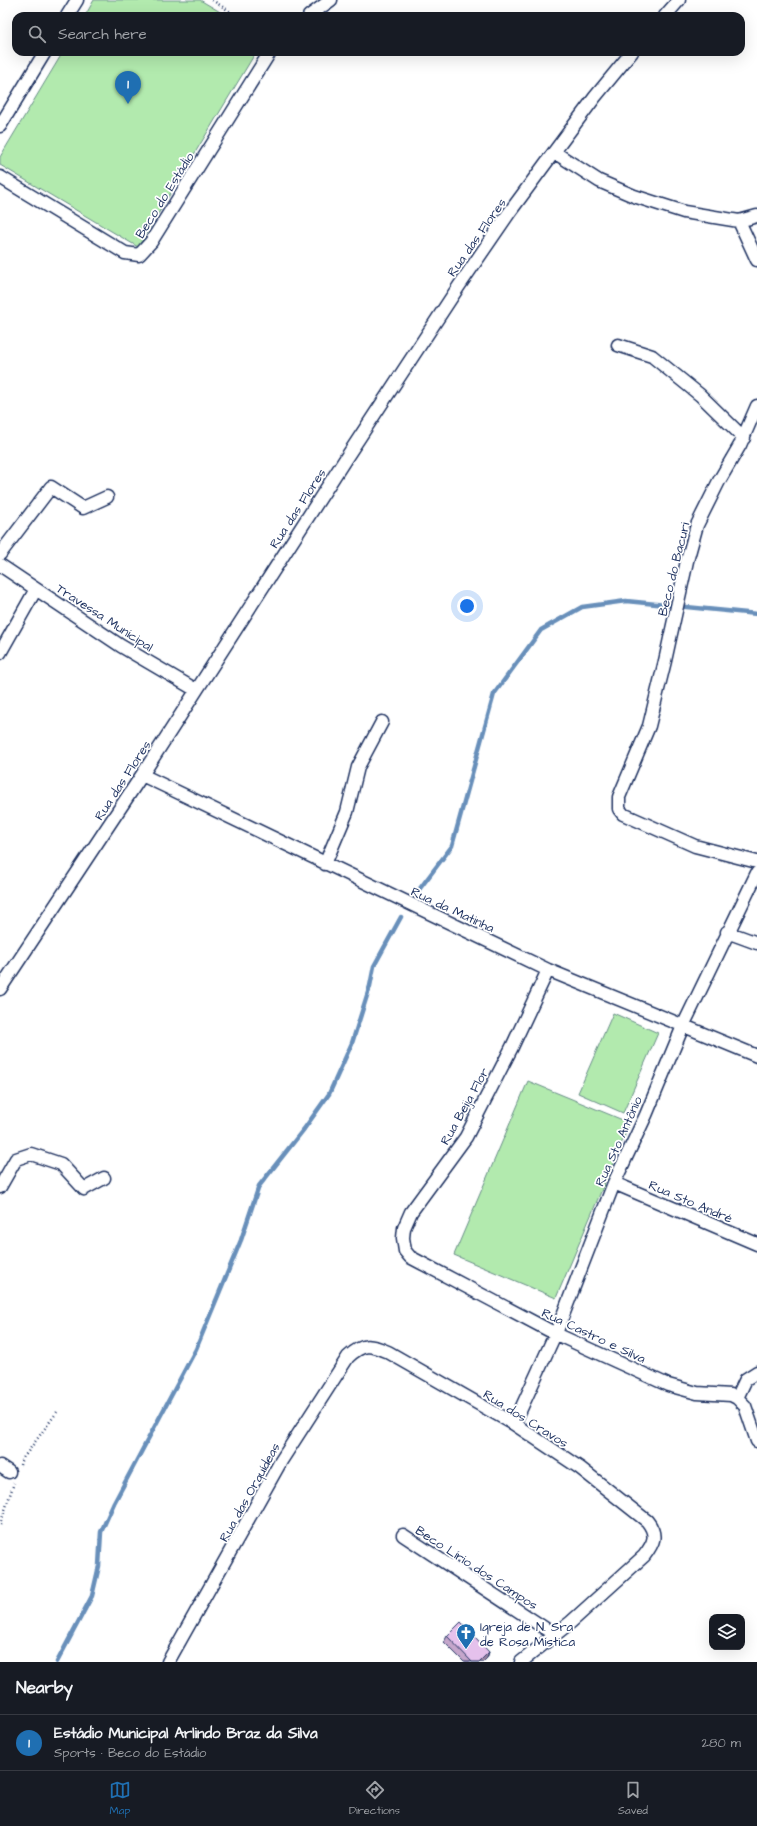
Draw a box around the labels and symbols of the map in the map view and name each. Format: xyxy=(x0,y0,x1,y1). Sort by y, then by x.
pin: 1 xyxy=(115,71,141,104)
street label: Beco do Estádio xyxy=(131,149,199,242)
street label: Rua das Flores xyxy=(443,194,511,280)
street label: Rua das Flores xyxy=(265,465,331,552)
street label: Beco do Bacuri xyxy=(654,520,694,618)
street label: Travessa Municipal xyxy=(52,580,157,656)
your location xyxy=(457,596,477,616)
street label: Rua das Flores xyxy=(90,737,156,824)
street label: Rua da Matinha xyxy=(408,883,498,937)
street label: Rua Beija Flor xyxy=(436,1065,493,1148)
street label: Rua Sto Antônio xyxy=(591,1093,647,1189)
street label: Rua Sto André xyxy=(646,1176,735,1228)
street label: Rua Castro e Silva xyxy=(539,1304,649,1368)
street label: Rua dos Cravos xyxy=(480,1386,572,1452)
street label: Rua das Orquídeas xyxy=(215,1439,285,1545)
street label: Beco Lírio dos Campos xyxy=(412,1522,541,1614)
place label: Igreja de N. Sra de Rosa Mística xyxy=(480,1618,576,1651)
church icon: Igreja de N. Sra de Rosa Mística xyxy=(455,1622,477,1650)

